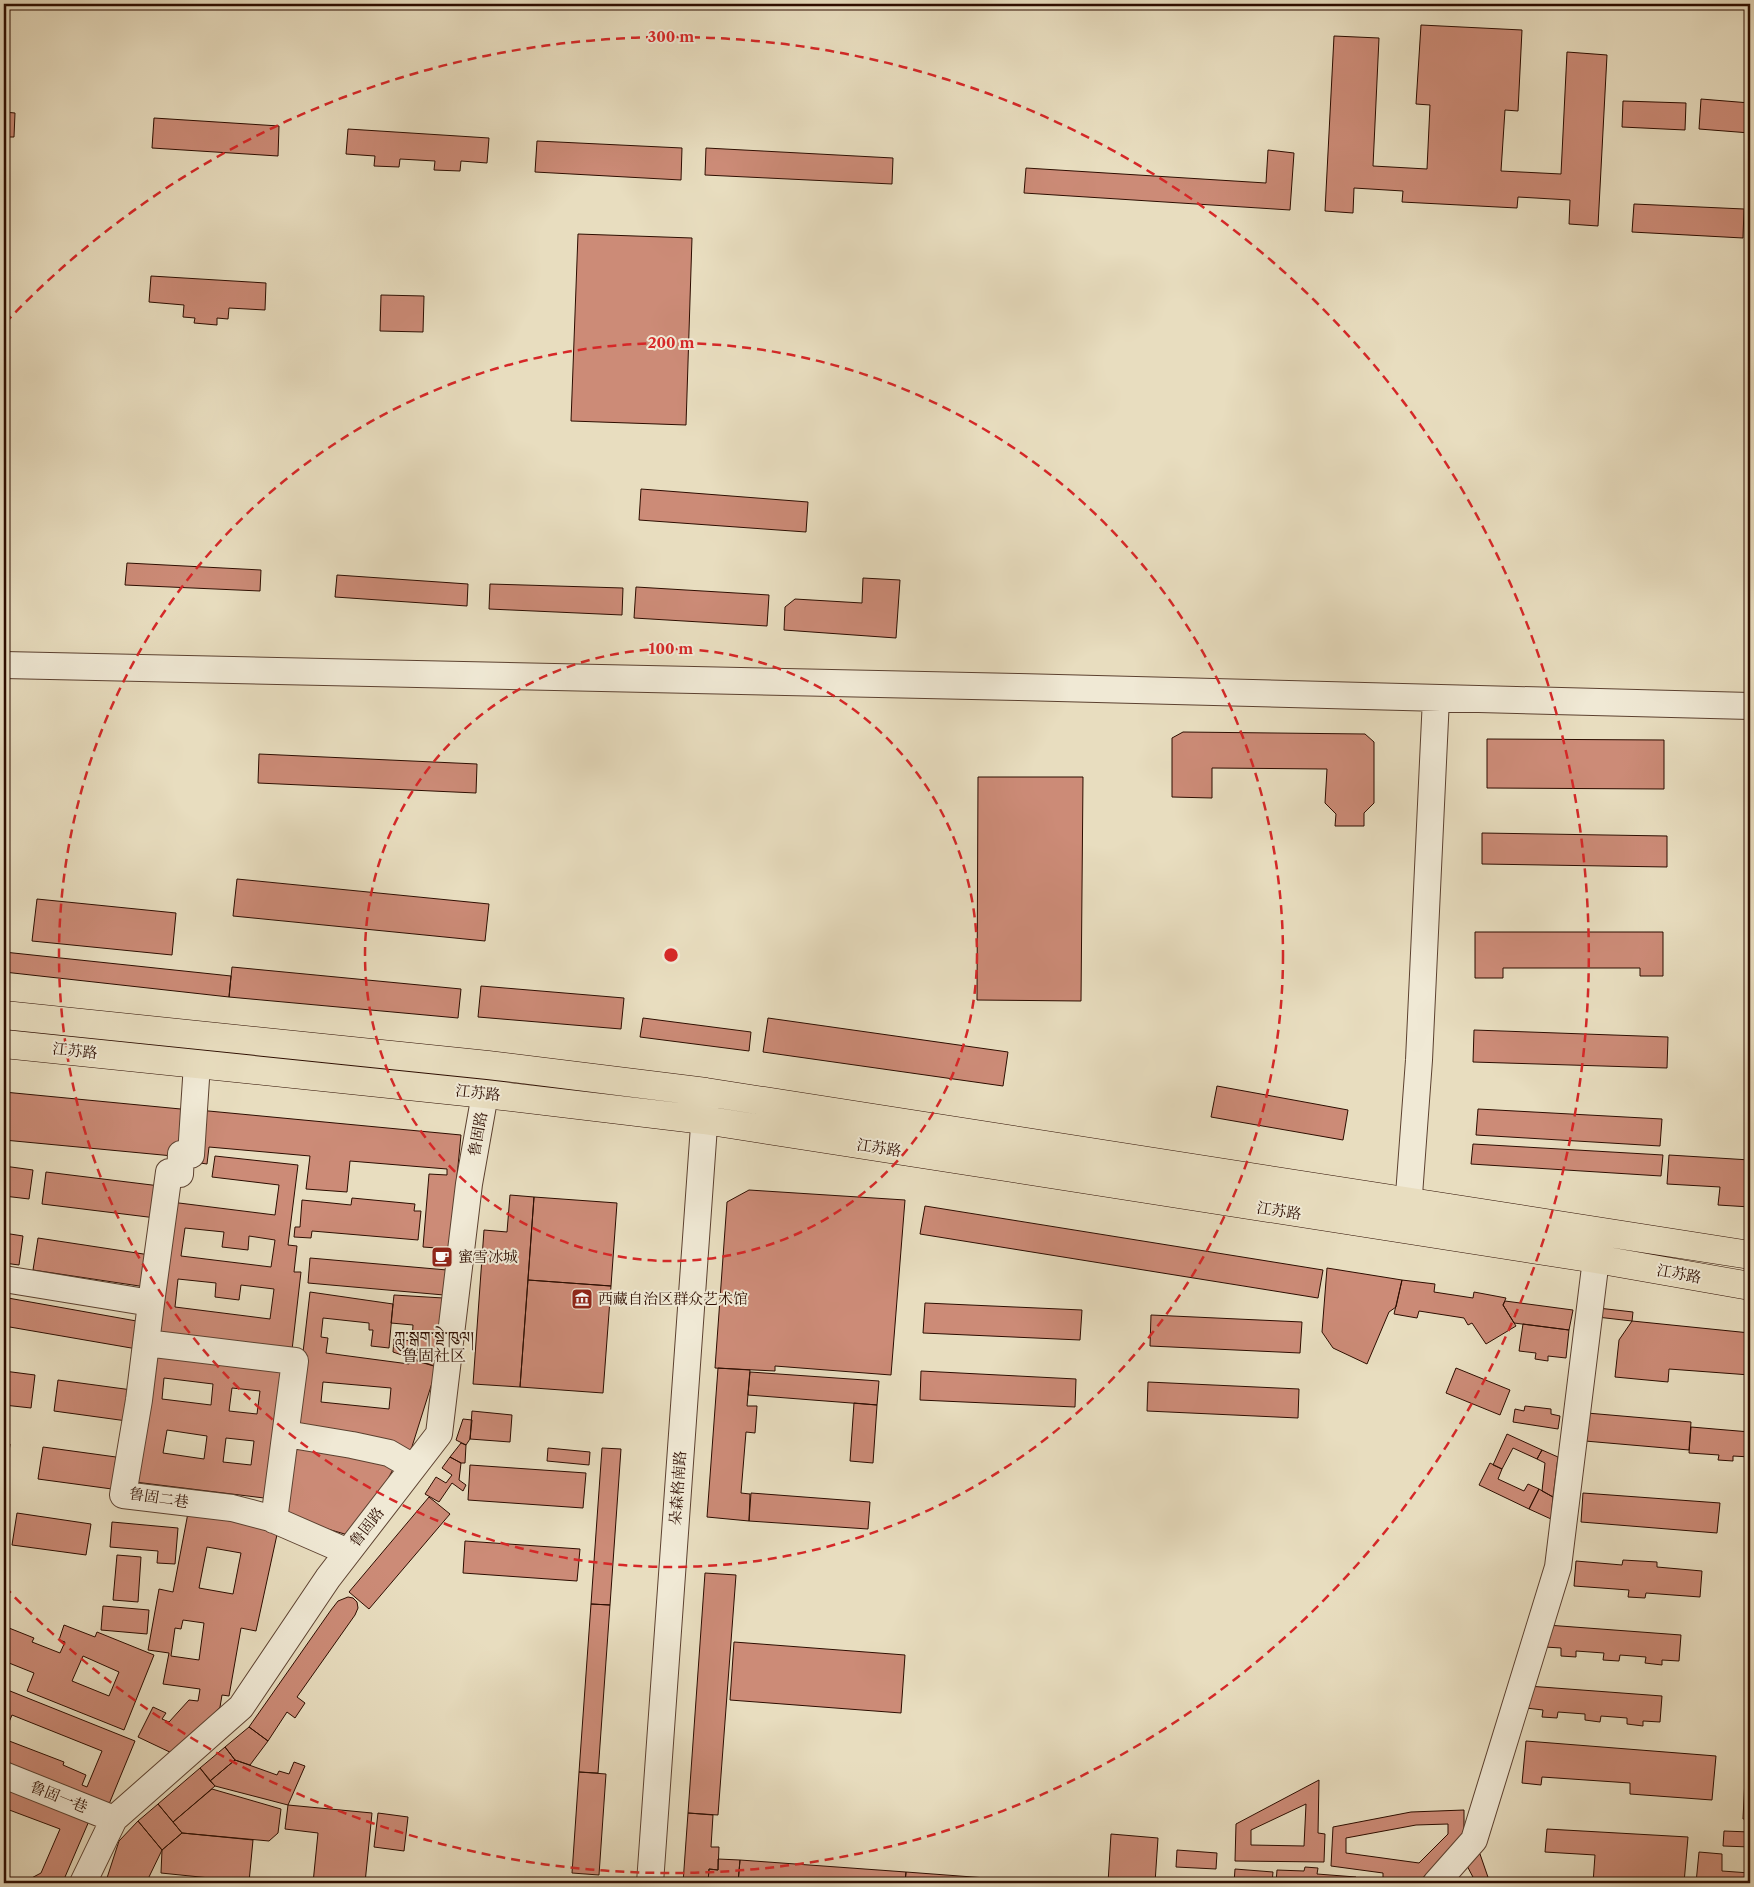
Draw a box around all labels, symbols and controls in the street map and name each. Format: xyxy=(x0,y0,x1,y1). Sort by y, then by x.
text: 300 m xyxy=(648,27,694,46)
text: 200 m xyxy=(648,333,694,352)
text: 100 m xyxy=(649,639,693,658)
centre of rings xyxy=(662,946,680,964)
street label: 江苏路 xyxy=(52,1039,98,1062)
street label: 江苏路 xyxy=(455,1081,501,1104)
street label: 鲁固路 xyxy=(464,1110,491,1158)
street label: 江苏路 xyxy=(855,1135,903,1160)
street label: 江苏路 xyxy=(1255,1198,1303,1223)
cafe icon: 蜜雪冰城 xyxy=(430,1245,454,1269)
place label: 蜜雪冰城 xyxy=(458,1247,518,1266)
street label: 江苏路 xyxy=(1655,1260,1703,1287)
museum icon: 西藏自治区群众艺术馆 xyxy=(570,1287,594,1311)
place label: 西藏自治区群众艺术馆 xyxy=(598,1289,748,1308)
district label: ཀླུ་སྒུག་སྡེ་ཁུལ། 鲁固社区 xyxy=(394,1326,474,1365)
street label: 朵森格南路 xyxy=(665,1450,690,1526)
street label: 鲁固二巷 xyxy=(128,1483,190,1512)
street label: 鲁固路 xyxy=(345,1503,388,1550)
street label: 鲁固一巷 xyxy=(28,1776,91,1817)

